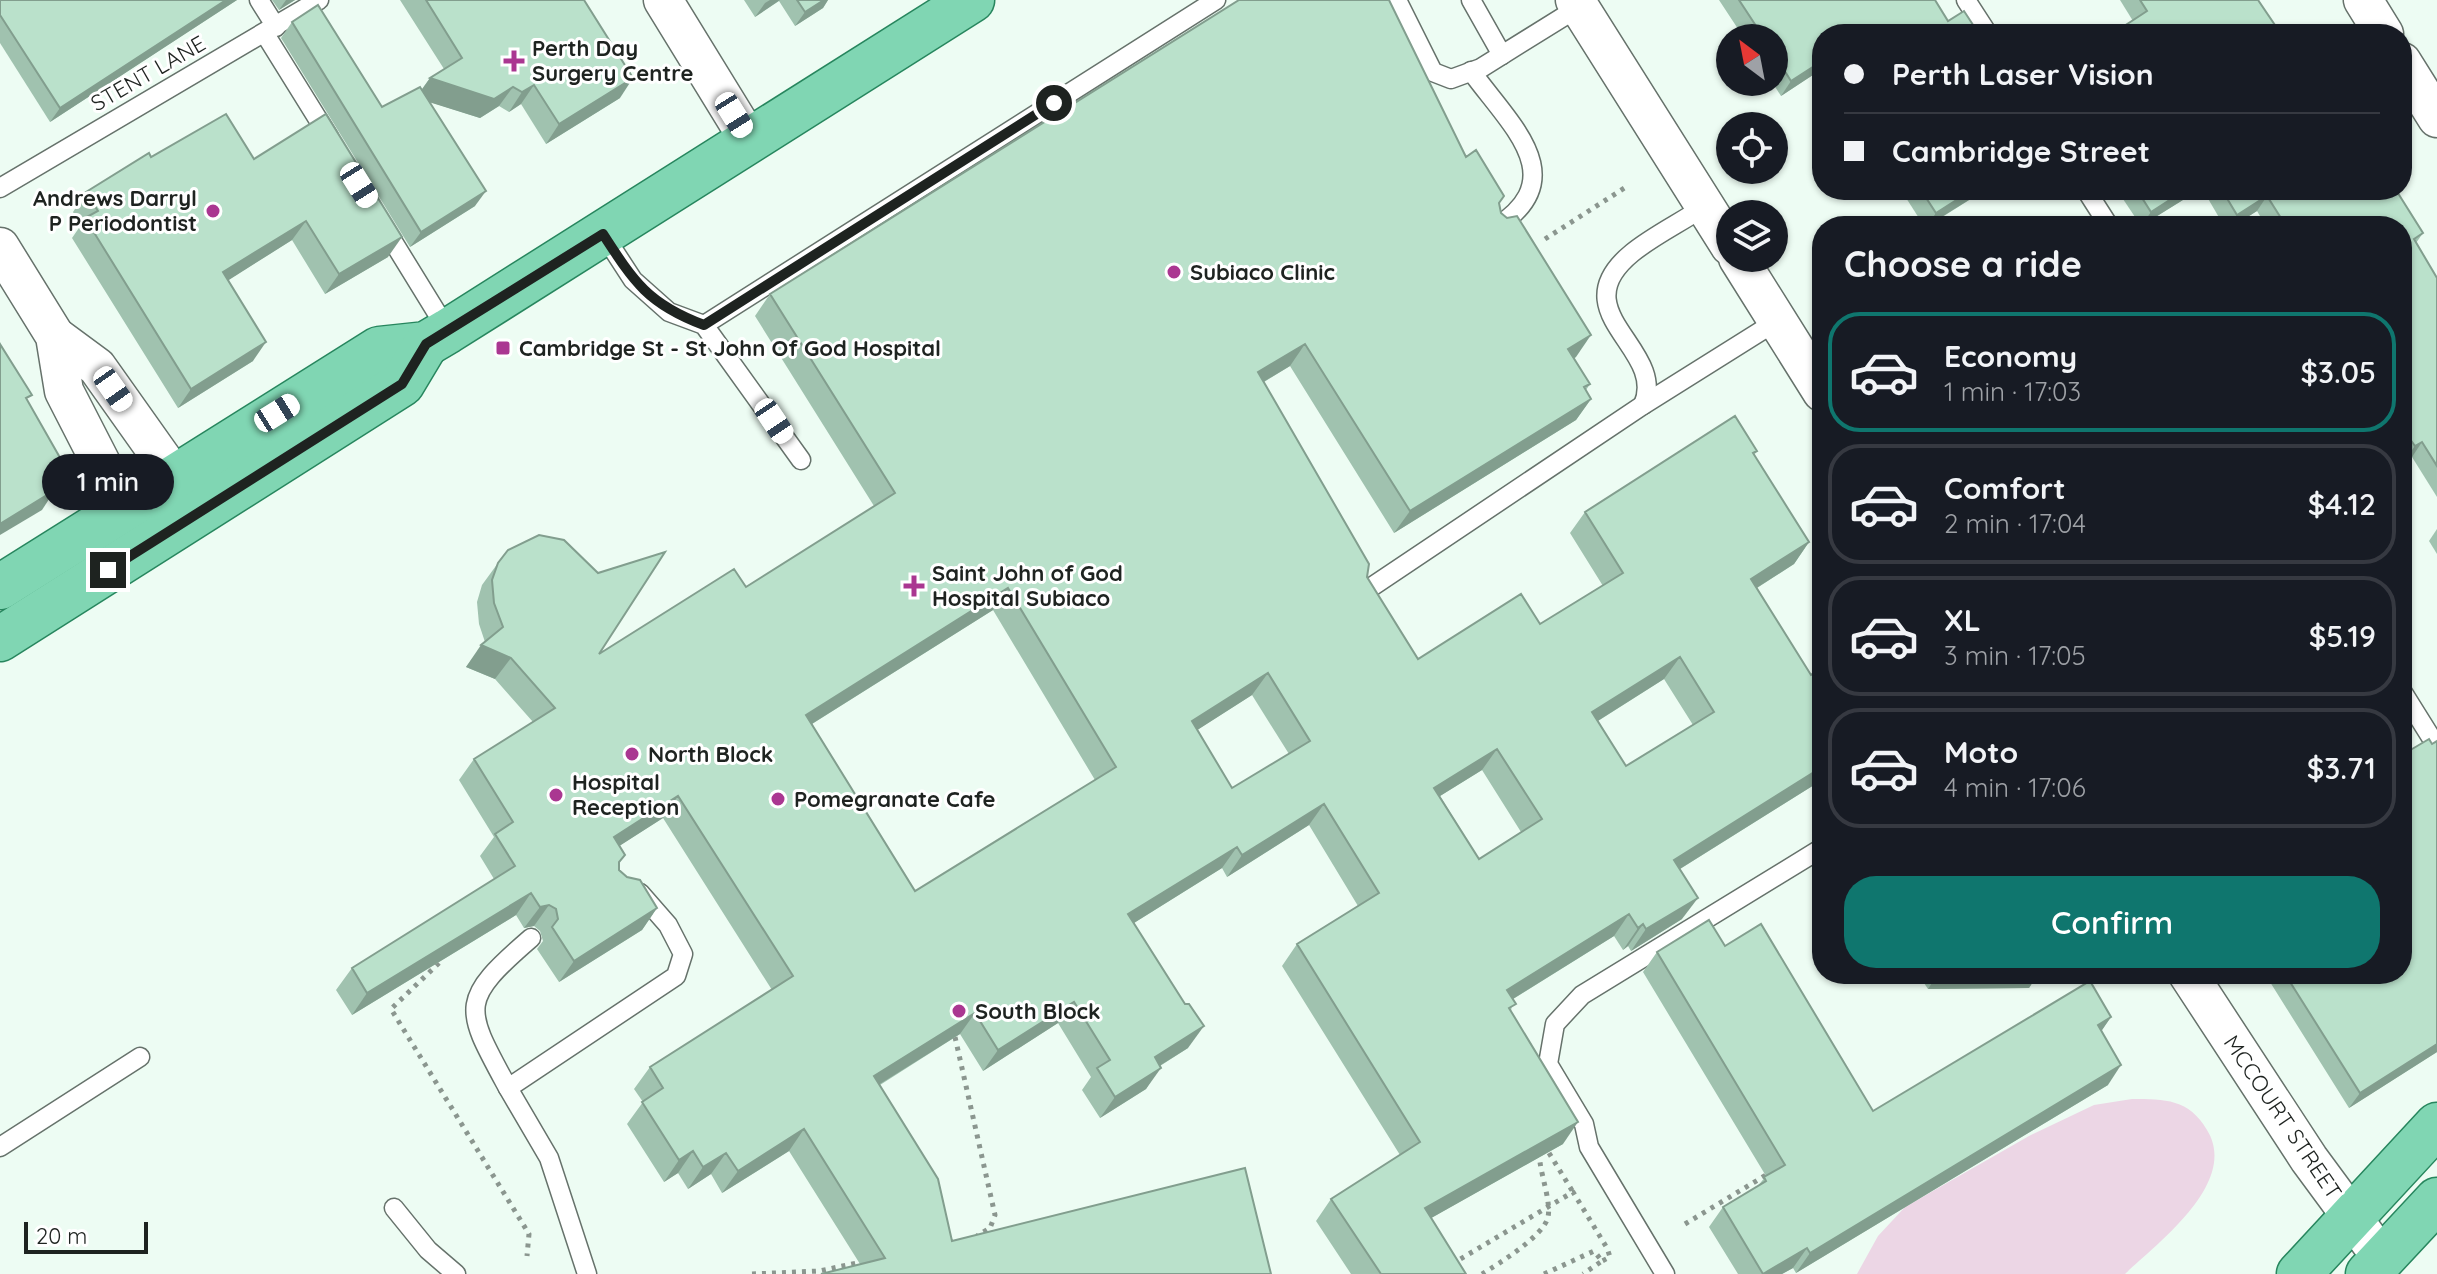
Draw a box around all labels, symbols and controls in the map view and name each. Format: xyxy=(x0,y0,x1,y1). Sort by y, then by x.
north arrow xyxy=(1716,24,1788,96)
map controls xyxy=(1716,24,1788,272)
street label: STENT LANE xyxy=(86,29,210,117)
place label: Perth Day Surgery Centre xyxy=(532,34,693,87)
marker: Perth Day Surgery Centre xyxy=(503,50,525,72)
text: Perth Laser Vision xyxy=(1892,55,2154,93)
route start xyxy=(1036,85,1072,121)
car xyxy=(711,88,757,142)
button: locate xyxy=(1716,112,1788,184)
text: Cambridge Street xyxy=(1892,132,2150,170)
car xyxy=(336,158,382,212)
place label: Andrews Darryl P Periodontist xyxy=(33,184,197,237)
button: layers xyxy=(1716,200,1788,272)
marker: Andrews Darryl P Periodontist xyxy=(204,202,222,220)
text: Choose a ride xyxy=(1844,241,2082,286)
place label: Subiaco Clinic xyxy=(1190,258,1335,286)
marker: Subiaco Clinic xyxy=(1165,263,1183,281)
place label: Cambridge St - St John Of God Hospital xyxy=(519,334,941,362)
icon: car xyxy=(1848,336,1920,408)
text: Economy xyxy=(1944,337,2077,375)
marker: Cambridge St - St John Of God Hospital xyxy=(494,339,512,357)
text: $3.05 xyxy=(2300,353,2376,391)
car xyxy=(89,362,137,416)
text: 1 min · 17:03 xyxy=(1944,375,2081,408)
car xyxy=(250,390,304,436)
car xyxy=(751,394,797,448)
callout: 1 min xyxy=(42,454,174,510)
text: 1 min xyxy=(77,465,139,498)
icon: car xyxy=(1848,468,1920,540)
text: Comfort xyxy=(1944,469,2065,507)
text: $4.12 xyxy=(2308,485,2376,523)
text: 2 min · 17:04 xyxy=(1944,507,2086,540)
route end xyxy=(90,552,126,588)
place label: Saint John of God Hospital Subiaco xyxy=(932,559,1123,612)
marker: Saint John of God Hospital Subiaco xyxy=(903,575,925,597)
icon: car xyxy=(1848,600,1920,672)
text: XL xyxy=(1944,601,1981,639)
text: $5.19 xyxy=(2309,617,2376,655)
text: 3 min · 17:05 xyxy=(1944,639,2086,672)
icon: car xyxy=(1848,732,1920,804)
text: Moto xyxy=(1944,733,2018,771)
place label: North Block xyxy=(648,740,773,768)
marker: North Block xyxy=(623,745,641,763)
text: $3.71 xyxy=(2307,749,2376,787)
place label: Hospital Reception xyxy=(572,768,679,821)
text: 4 min · 17:06 xyxy=(1944,771,2086,804)
place label: Pomegranate Cafe xyxy=(794,785,996,813)
marker: Hospital Reception xyxy=(547,786,565,804)
marker: Pomegranate Cafe xyxy=(769,790,787,808)
button: Confirm xyxy=(1844,876,2380,968)
place label: South Block xyxy=(975,997,1101,1025)
marker: South Block xyxy=(950,1002,968,1020)
street label: MCCOURT STREET xyxy=(2218,1030,2348,1204)
scale bar xyxy=(24,1218,148,1254)
text: 20 m xyxy=(36,1222,87,1250)

